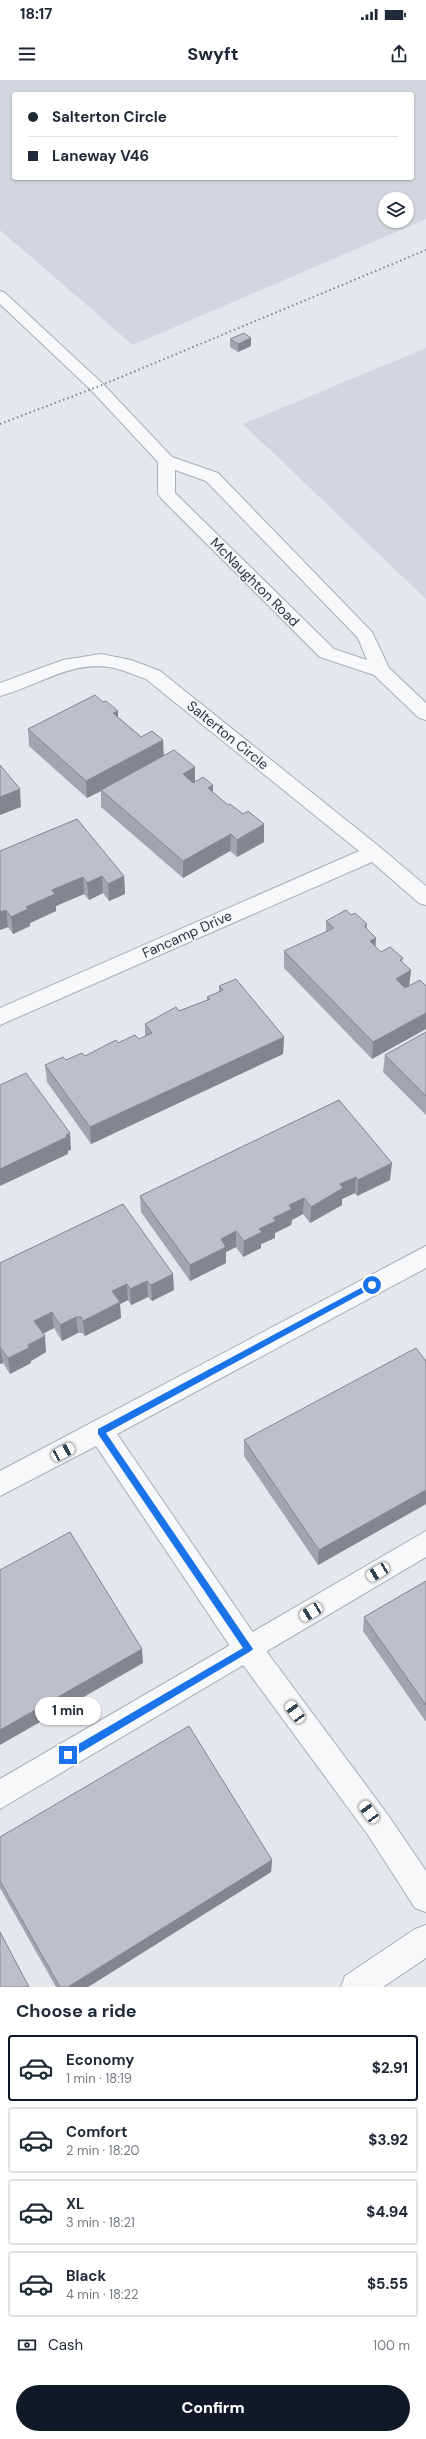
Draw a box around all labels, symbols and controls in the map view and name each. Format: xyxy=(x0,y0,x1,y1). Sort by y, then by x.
text: 18:17 xyxy=(20,4,52,24)
text: Swyft xyxy=(187,42,239,66)
icon: menu xyxy=(16,43,38,65)
icon: share xyxy=(388,43,410,65)
text: Salterton Circle xyxy=(52,107,167,127)
text: Laneway V46 xyxy=(52,146,149,166)
map controls xyxy=(378,192,414,228)
button: layers xyxy=(378,192,414,228)
street label: McNaughton Road xyxy=(207,534,303,630)
street label: Salterton Circle xyxy=(183,697,273,773)
street label: Fancamp Drive xyxy=(139,906,235,962)
route start xyxy=(363,1276,381,1294)
car xyxy=(50,1441,76,1463)
car xyxy=(365,1561,391,1583)
car xyxy=(298,1601,324,1623)
callout: 1 min xyxy=(35,1697,101,1725)
car xyxy=(283,1699,307,1725)
text: 1 min xyxy=(52,1702,84,1719)
route end xyxy=(59,1746,77,1764)
car xyxy=(357,1799,381,1825)
text: Choose a ride xyxy=(16,1999,137,2023)
icon: car xyxy=(18,2050,54,2086)
text: Economy xyxy=(66,2050,134,2070)
text: $2.91 xyxy=(372,2058,408,2078)
text: 1 min · 18:19 xyxy=(66,2070,132,2087)
icon: car xyxy=(18,2122,54,2158)
text: Comfort xyxy=(66,2122,127,2142)
text: $3.92 xyxy=(368,2130,408,2150)
text: 2 min · 18:20 xyxy=(66,2142,139,2159)
icon: car xyxy=(18,2194,54,2230)
text: XL xyxy=(66,2194,84,2214)
text: $4.94 xyxy=(366,2202,408,2222)
text: 3 min · 18:21 xyxy=(66,2214,135,2231)
icon: car xyxy=(18,2266,54,2302)
text: Black xyxy=(66,2266,106,2286)
text: $5.55 xyxy=(367,2274,408,2294)
text: 4 min · 18:22 xyxy=(66,2286,139,2303)
icon: cash xyxy=(16,2334,38,2356)
text: Cash xyxy=(48,2335,83,2355)
text: 100 m xyxy=(373,2337,410,2354)
button: Confirm xyxy=(16,2385,410,2431)

